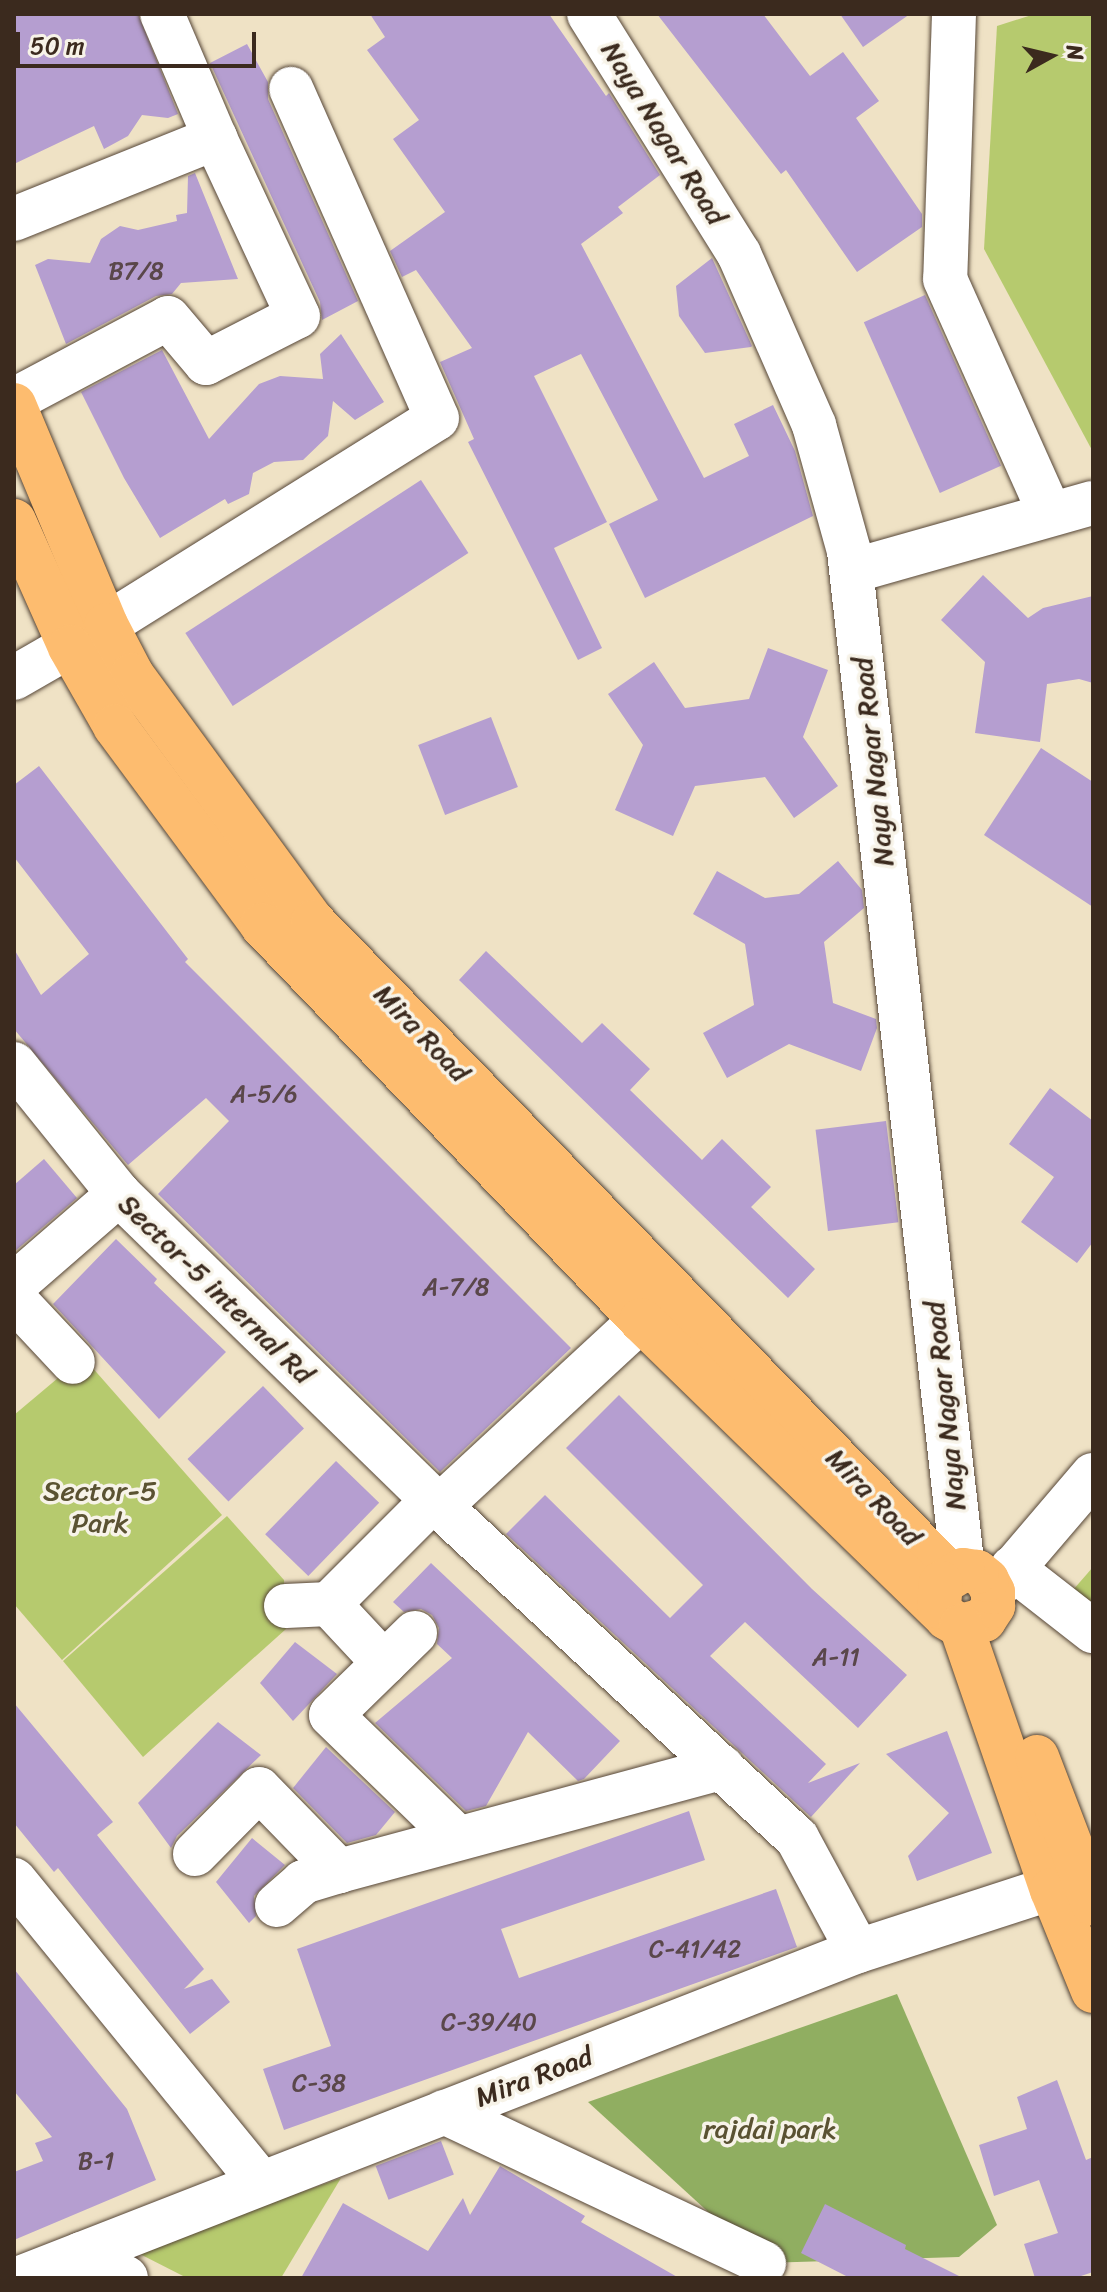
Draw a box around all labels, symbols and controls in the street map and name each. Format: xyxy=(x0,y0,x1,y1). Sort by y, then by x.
scale bar xyxy=(20,16,260,66)
north arrow xyxy=(1011,16,1091,96)
text: 50 m xyxy=(30,25,85,67)
street label: Naya Nagar Road xyxy=(594,35,734,231)
text: N xyxy=(1055,42,1096,63)
house number: B7/8 xyxy=(108,258,164,286)
street label: Naya Nagar Road xyxy=(845,656,901,868)
street label: Mira Road xyxy=(367,977,477,1089)
house number: A-5/6 xyxy=(230,1081,298,1109)
street label: Sector-5 internal Rd xyxy=(111,1187,321,1391)
house number: A-7/8 xyxy=(423,1274,489,1302)
street label: Naya Nagar Road xyxy=(917,1300,973,1512)
street label: Mira Road xyxy=(819,1441,929,1553)
park label: Sector-5 Park xyxy=(43,1474,157,1540)
house number: A-11 xyxy=(812,1644,860,1672)
house number: C-41/42 xyxy=(649,1936,741,1964)
house number: C-39/40 xyxy=(441,2009,537,2037)
street label: Mira Road xyxy=(470,2039,598,2115)
house number: C-38 xyxy=(292,2070,346,2098)
park label: rajdai park xyxy=(703,2112,837,2146)
house number: B-1 xyxy=(78,2148,114,2176)

